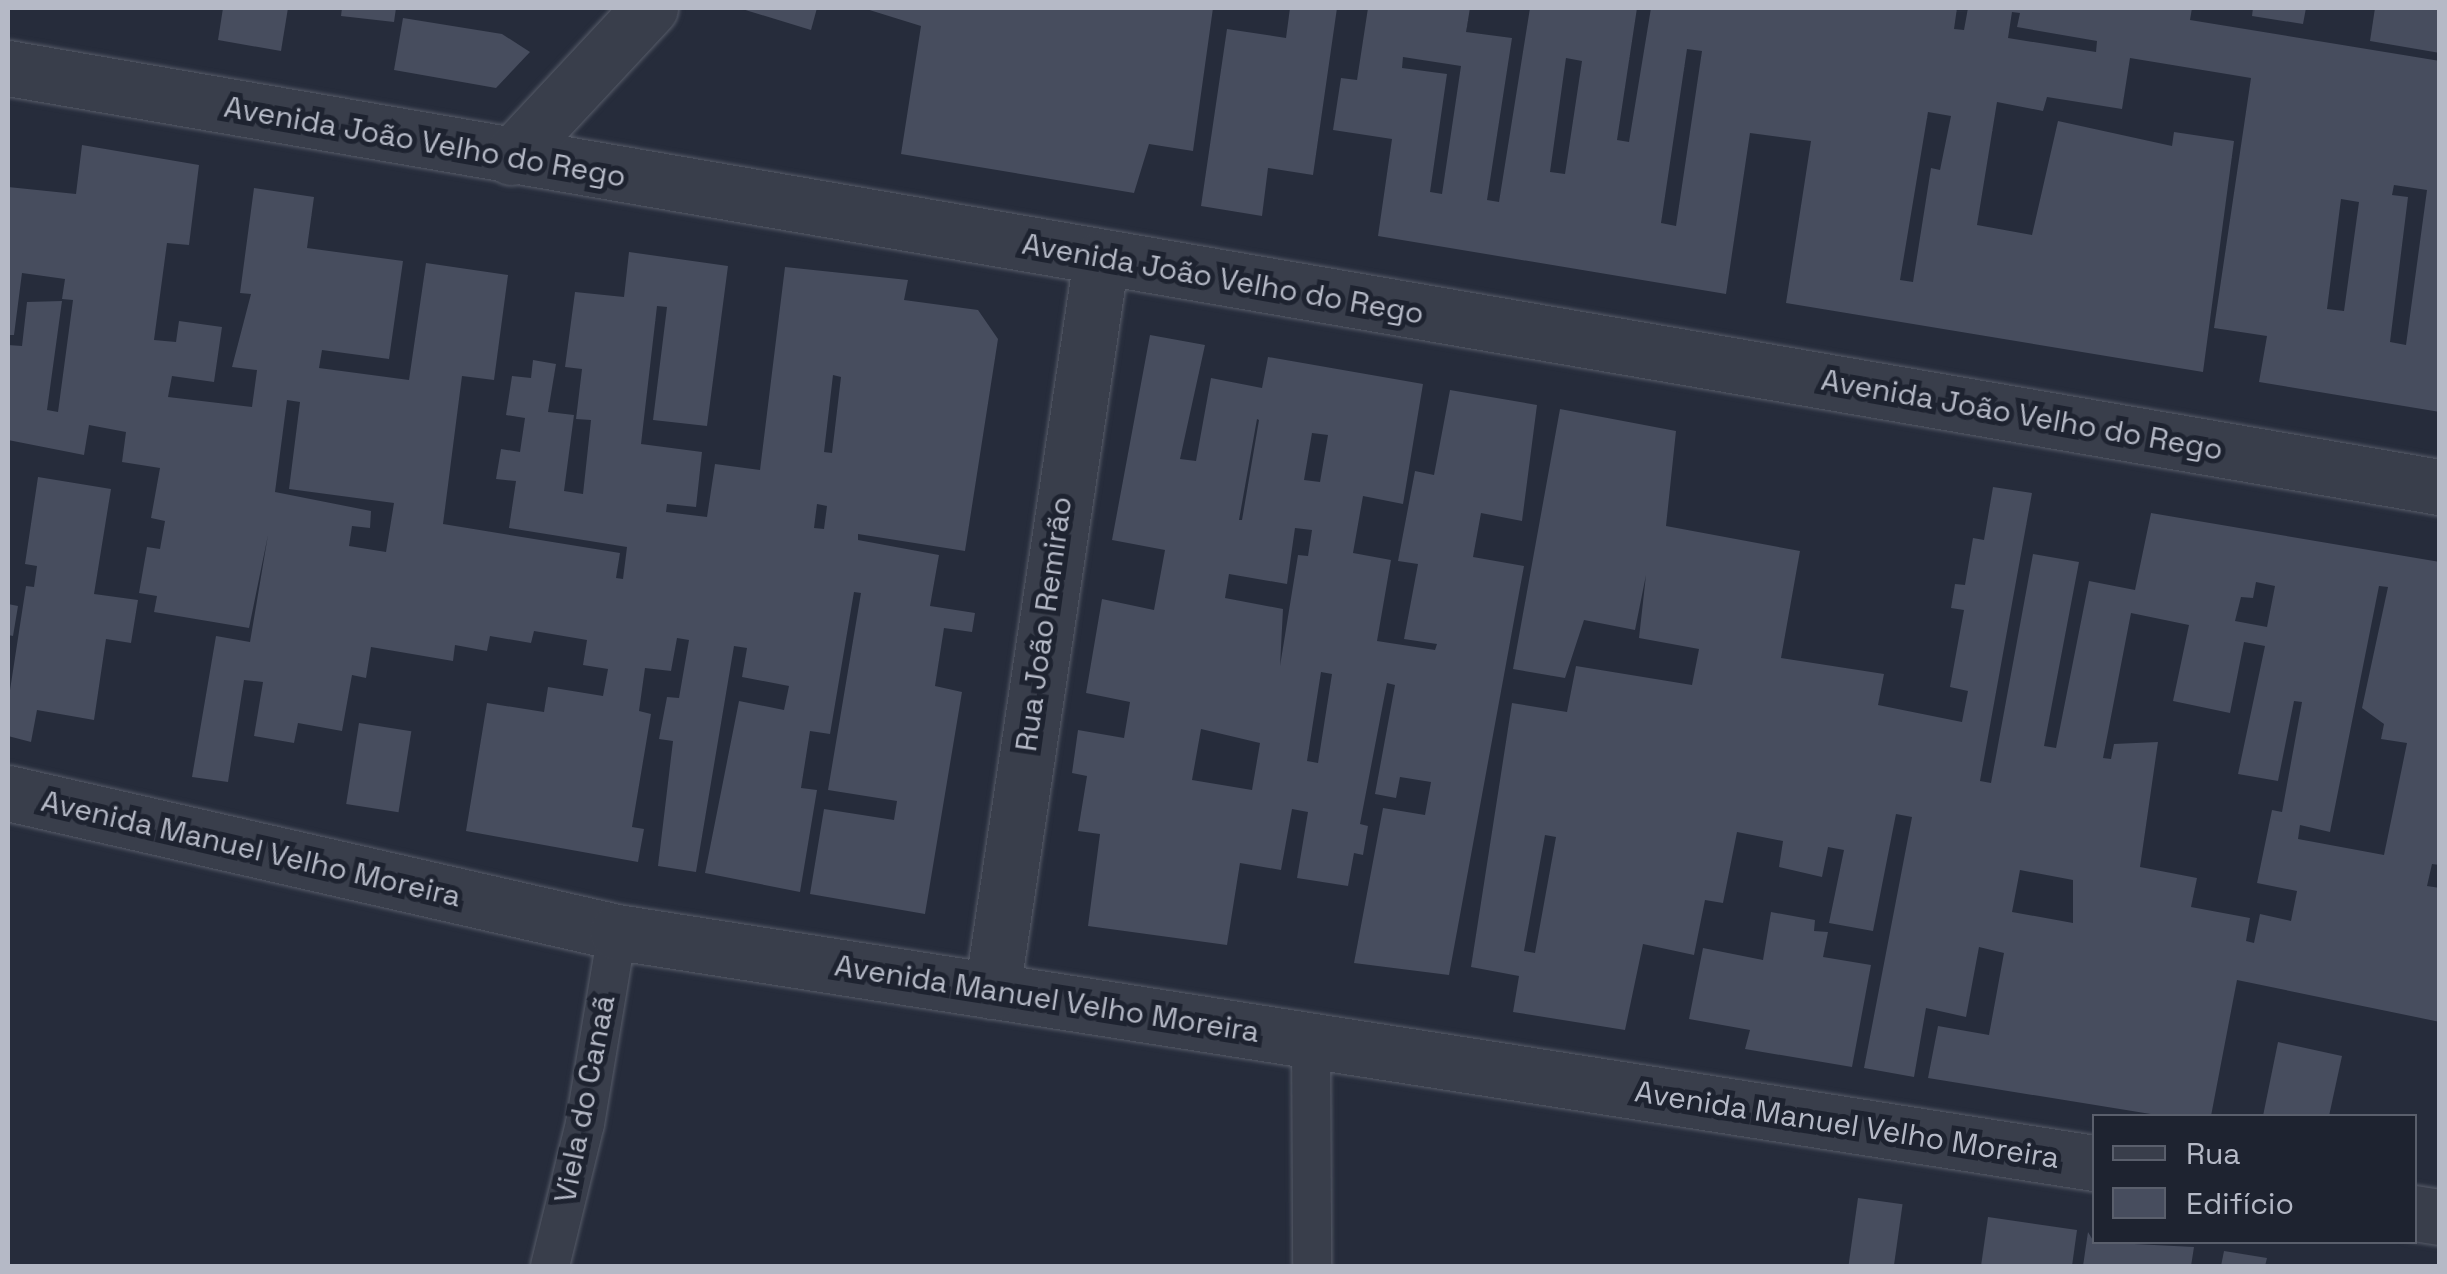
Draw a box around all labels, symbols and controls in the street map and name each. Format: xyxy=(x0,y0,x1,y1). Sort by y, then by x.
street label: Avenida João Velho do Rego xyxy=(221,89,629,195)
street label: Avenida João Velho do Rego xyxy=(1019,226,1427,332)
street label: Avenida João Velho do Rego xyxy=(1818,362,2226,468)
street label: Rua João Remirão xyxy=(1008,494,1080,754)
street label: Avenida Manuel Velho Moreira xyxy=(38,783,464,915)
street label: Avenida Manuel Velho Moreira xyxy=(832,948,1262,1050)
street label: Viela do Canaã xyxy=(547,992,623,1206)
street label: Avenida Manuel Velho Moreira xyxy=(1632,1074,2062,1176)
legend xyxy=(2092,1114,2417,1244)
text: Rua xyxy=(2186,1134,2241,1173)
text: Edifício xyxy=(2186,1184,2294,1223)

